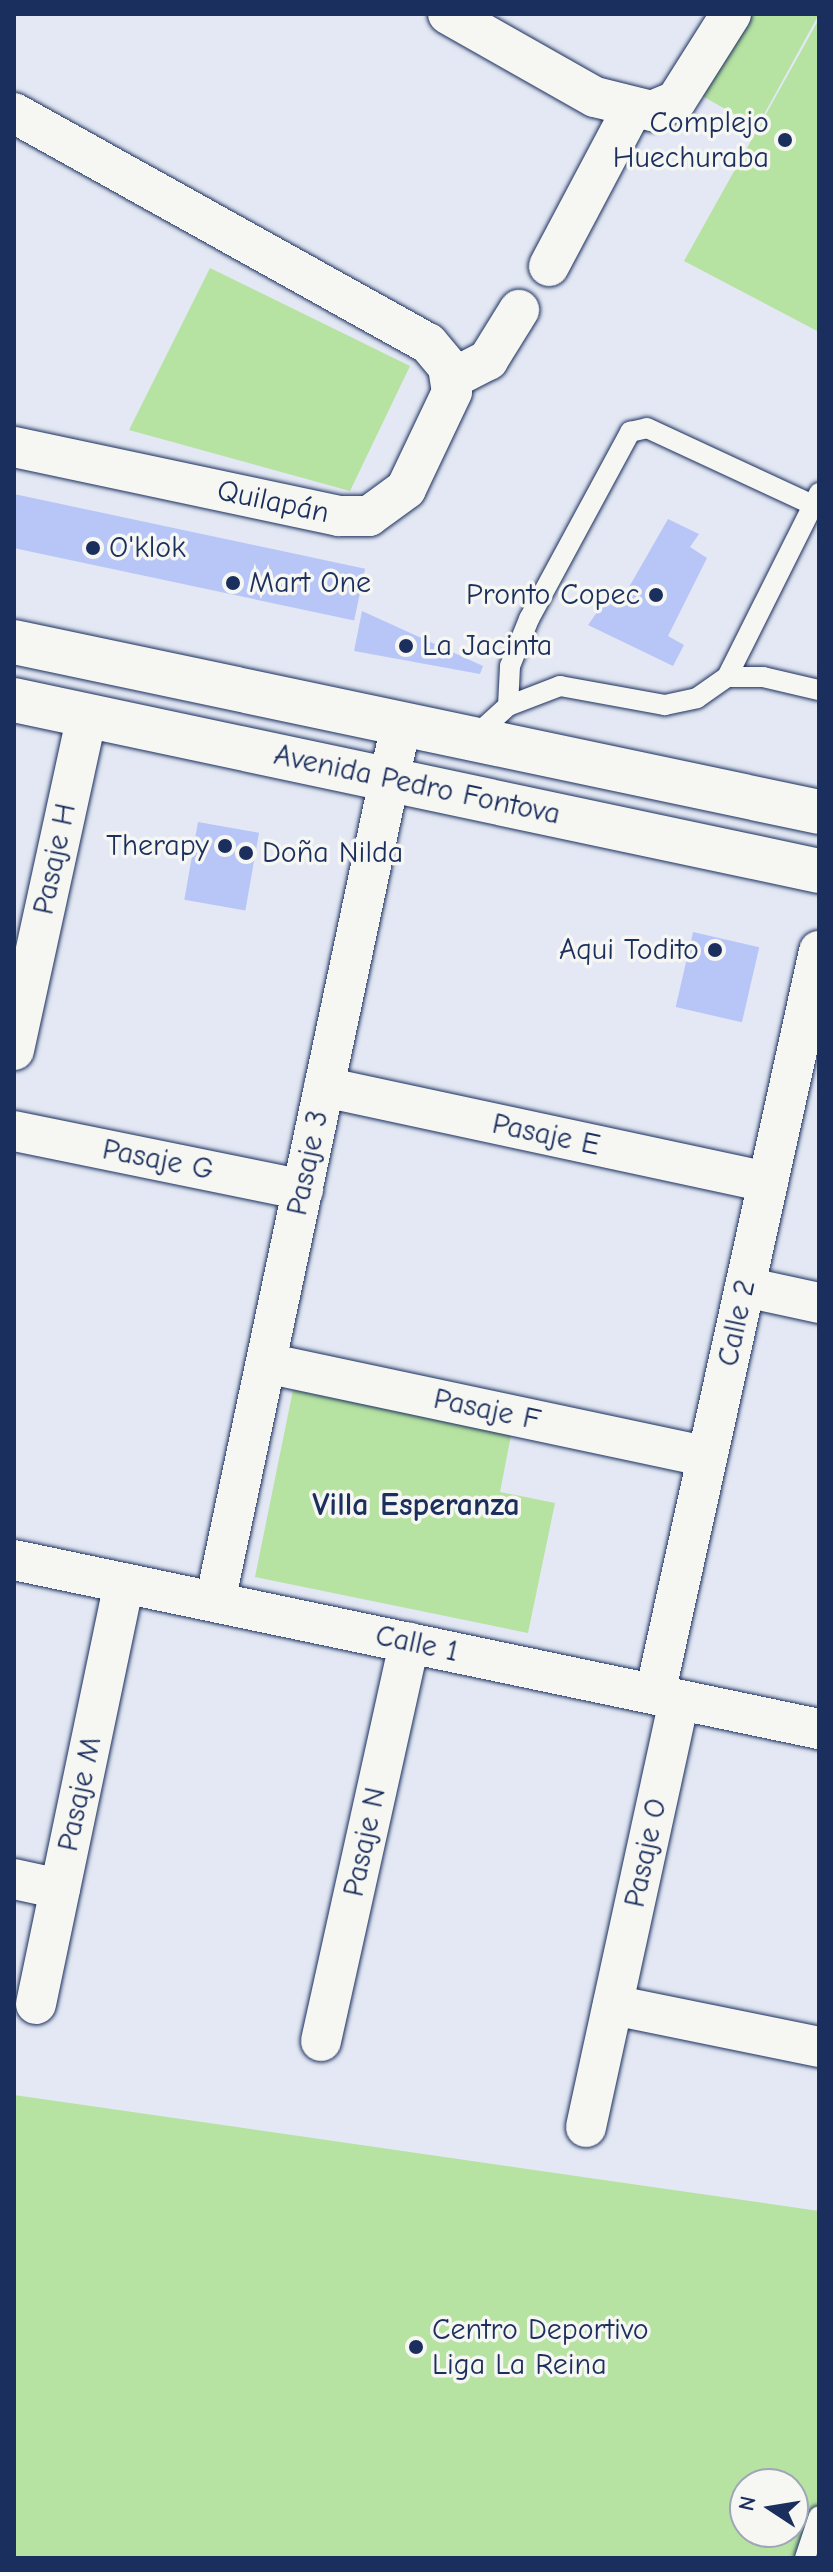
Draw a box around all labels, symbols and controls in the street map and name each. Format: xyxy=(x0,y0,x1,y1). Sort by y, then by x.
place label: Complejo Huechuraba xyxy=(613,105,769,176)
marker: Complejo Huechuraba xyxy=(776,131,794,149)
street label: Quilapán xyxy=(214,473,332,531)
place label: O'klok xyxy=(109,530,186,566)
marker: O'klok xyxy=(84,539,102,557)
place label: Mart One xyxy=(249,565,371,601)
marker: Mart One xyxy=(224,574,242,592)
place label: Pronto Copec xyxy=(466,577,640,613)
marker: Pronto Copec xyxy=(647,586,665,604)
place label: La Jacinta xyxy=(422,628,552,664)
marker: La Jacinta xyxy=(397,637,415,655)
street label: Avenida Pedro Fontova xyxy=(271,737,563,833)
street label: Pasaje H xyxy=(26,800,84,918)
place label: Therapy xyxy=(106,828,209,864)
place label: Doña Nilda xyxy=(262,835,403,871)
marker: Therapy xyxy=(216,837,234,855)
marker: Doña Nilda xyxy=(237,844,255,862)
place label: Aqui Todito xyxy=(559,932,699,968)
marker: Aqui Todito xyxy=(706,941,724,959)
street label: Pasaje E xyxy=(489,1106,603,1164)
street label: Pasaje 3 xyxy=(279,1107,337,1219)
street label: Pasaje G xyxy=(99,1132,217,1188)
street label: Calle 2 xyxy=(710,1276,764,1370)
street label: Pasaje F xyxy=(430,1381,544,1439)
district label: Villa Esperanza xyxy=(312,1486,520,1524)
street label: Calle 1 xyxy=(372,1618,462,1670)
street label: Pasaje M xyxy=(50,1733,110,1855)
street label: Pasaje N xyxy=(336,1784,394,1900)
street label: Pasaje O xyxy=(617,1795,675,1911)
place label: Centro Deportivo Liga La Reina xyxy=(432,2312,649,2382)
marker: Centro Deportivo Liga La Reina xyxy=(407,2338,425,2356)
north arrow xyxy=(729,2468,809,2548)
text: N xyxy=(733,2494,762,2513)

